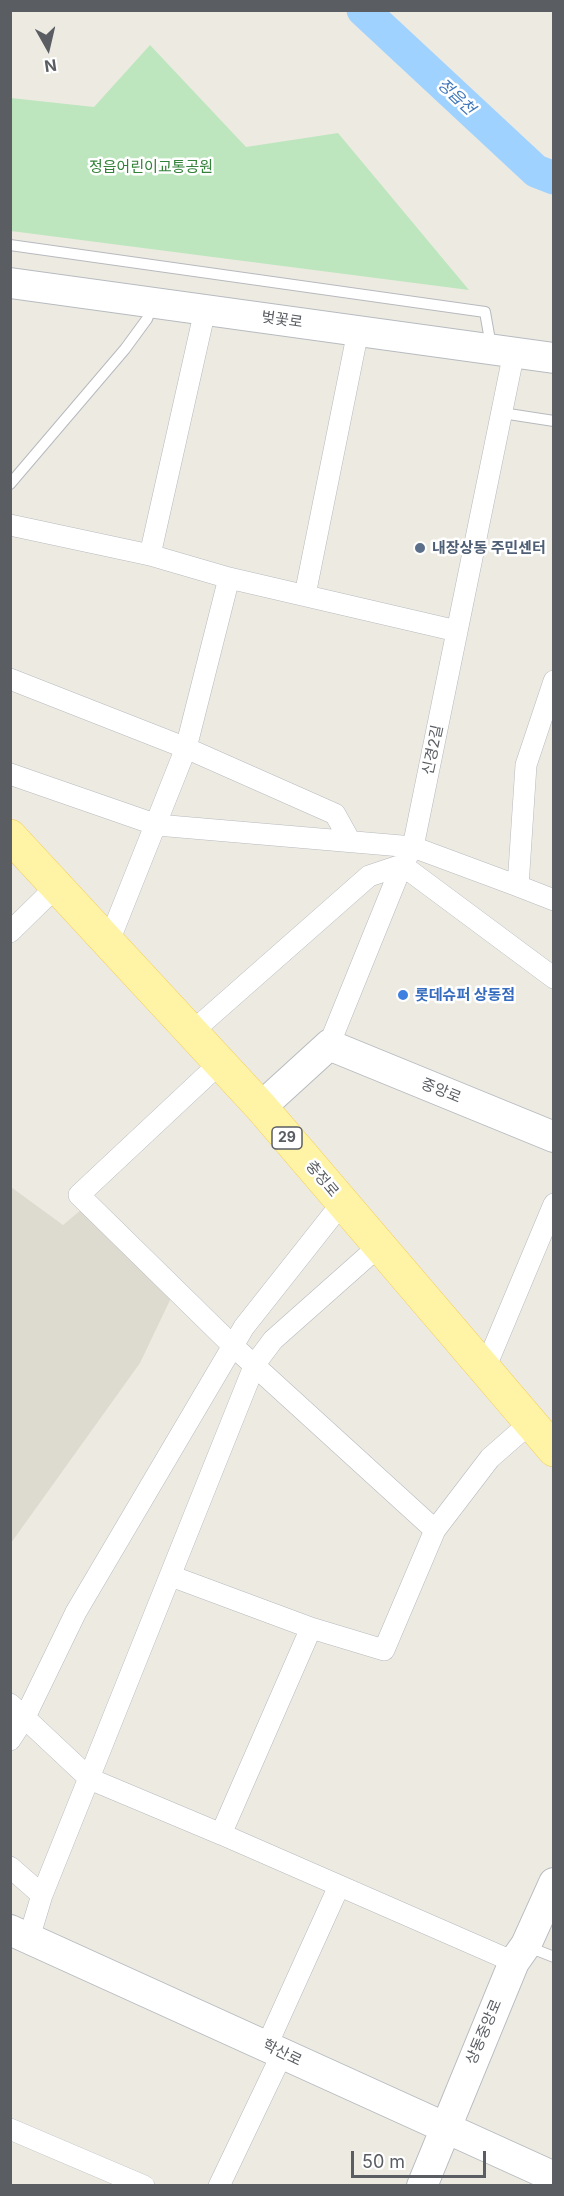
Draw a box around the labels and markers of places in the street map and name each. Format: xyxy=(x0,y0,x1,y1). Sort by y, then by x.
place label: 내장상동 주민센터 xyxy=(432,539,546,557)
marker: 내장상동 주민센터 xyxy=(413,541,427,555)
place label: 롯데슈퍼 상동점 xyxy=(415,986,515,1004)
marker: 롯데슈퍼 상동점 xyxy=(396,988,410,1002)

